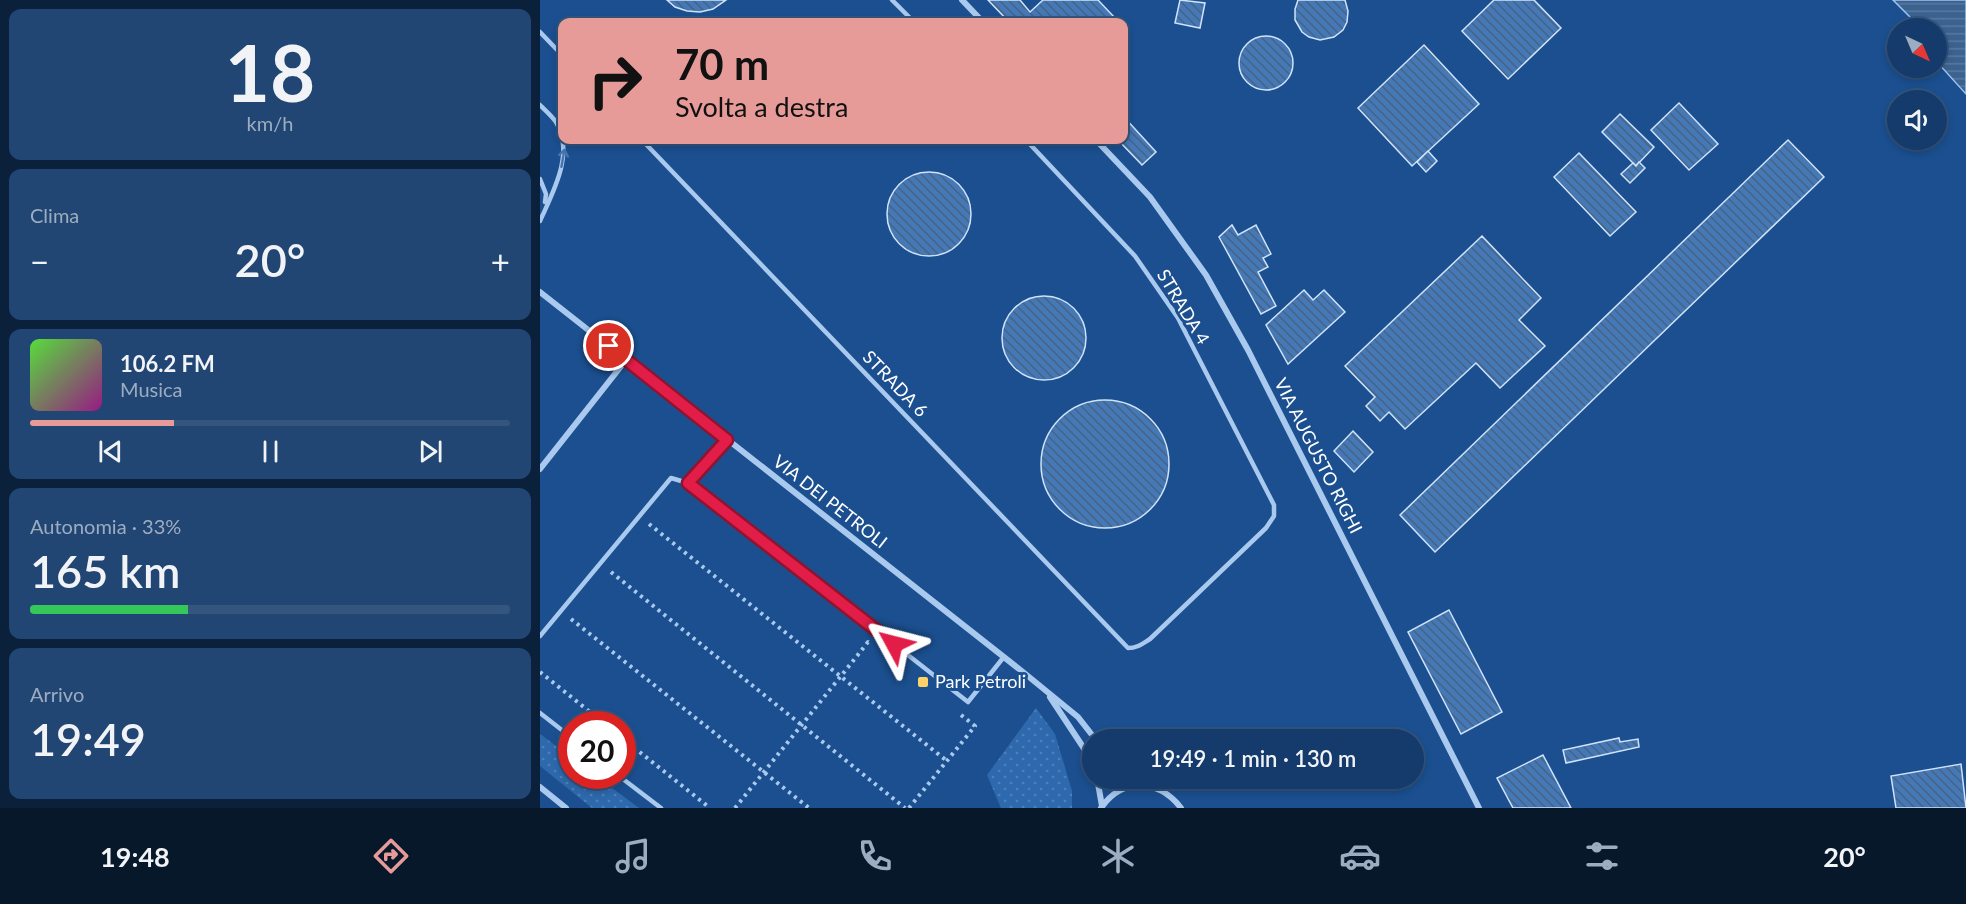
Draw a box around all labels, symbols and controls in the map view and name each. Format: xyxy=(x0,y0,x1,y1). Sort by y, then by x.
north arrow xyxy=(1887,18,1947,78)
map controls xyxy=(1887,18,1947,150)
text: 18 xyxy=(225,25,315,119)
text: 70 m xyxy=(675,39,769,89)
icon: right xyxy=(576,42,654,120)
text: Svolta a destra xyxy=(675,90,848,123)
button: sound xyxy=(1887,90,1947,150)
text: km/h xyxy=(247,111,293,135)
one-way arrow xyxy=(558,148,569,168)
text: Clima xyxy=(30,203,79,227)
text: 20° xyxy=(235,233,305,287)
text: − xyxy=(30,241,49,281)
text: + xyxy=(491,241,510,281)
street label: STRADA 4 xyxy=(1153,265,1215,348)
pin xyxy=(583,320,634,371)
icon: arrive xyxy=(592,329,625,362)
street label: STRADA 6 xyxy=(859,346,933,421)
text: 106.2 FM xyxy=(120,350,215,377)
street label: VIA AUGUSTO RIGHI xyxy=(1270,374,1368,537)
text: Musica xyxy=(120,377,183,401)
icon: previous xyxy=(94,435,127,468)
icon: pause xyxy=(254,435,287,468)
icon: next xyxy=(414,435,447,468)
street label: VIA DEI PETROLI xyxy=(769,450,892,553)
text: Autonomia · 33% xyxy=(30,514,181,538)
text: 165 km xyxy=(30,544,180,598)
position arrow xyxy=(862,612,926,676)
place label: Park Petroli xyxy=(935,670,1026,692)
marker: Park Petroli xyxy=(916,675,930,689)
text: Arrivo xyxy=(30,682,84,706)
speed limit sign: 20 xyxy=(558,711,636,789)
text: 19:49 xyxy=(30,712,146,766)
text: 19:49 · 1 min · 130 m xyxy=(1150,745,1356,772)
icon: directions xyxy=(370,835,412,877)
icon: music xyxy=(612,835,654,877)
icon: phone xyxy=(854,835,896,877)
icon: climate xyxy=(1097,835,1139,877)
icon: car xyxy=(1339,835,1381,877)
icon: filters xyxy=(1581,835,1623,877)
text: 19:48 xyxy=(100,840,170,873)
text: 20° xyxy=(1823,840,1866,873)

